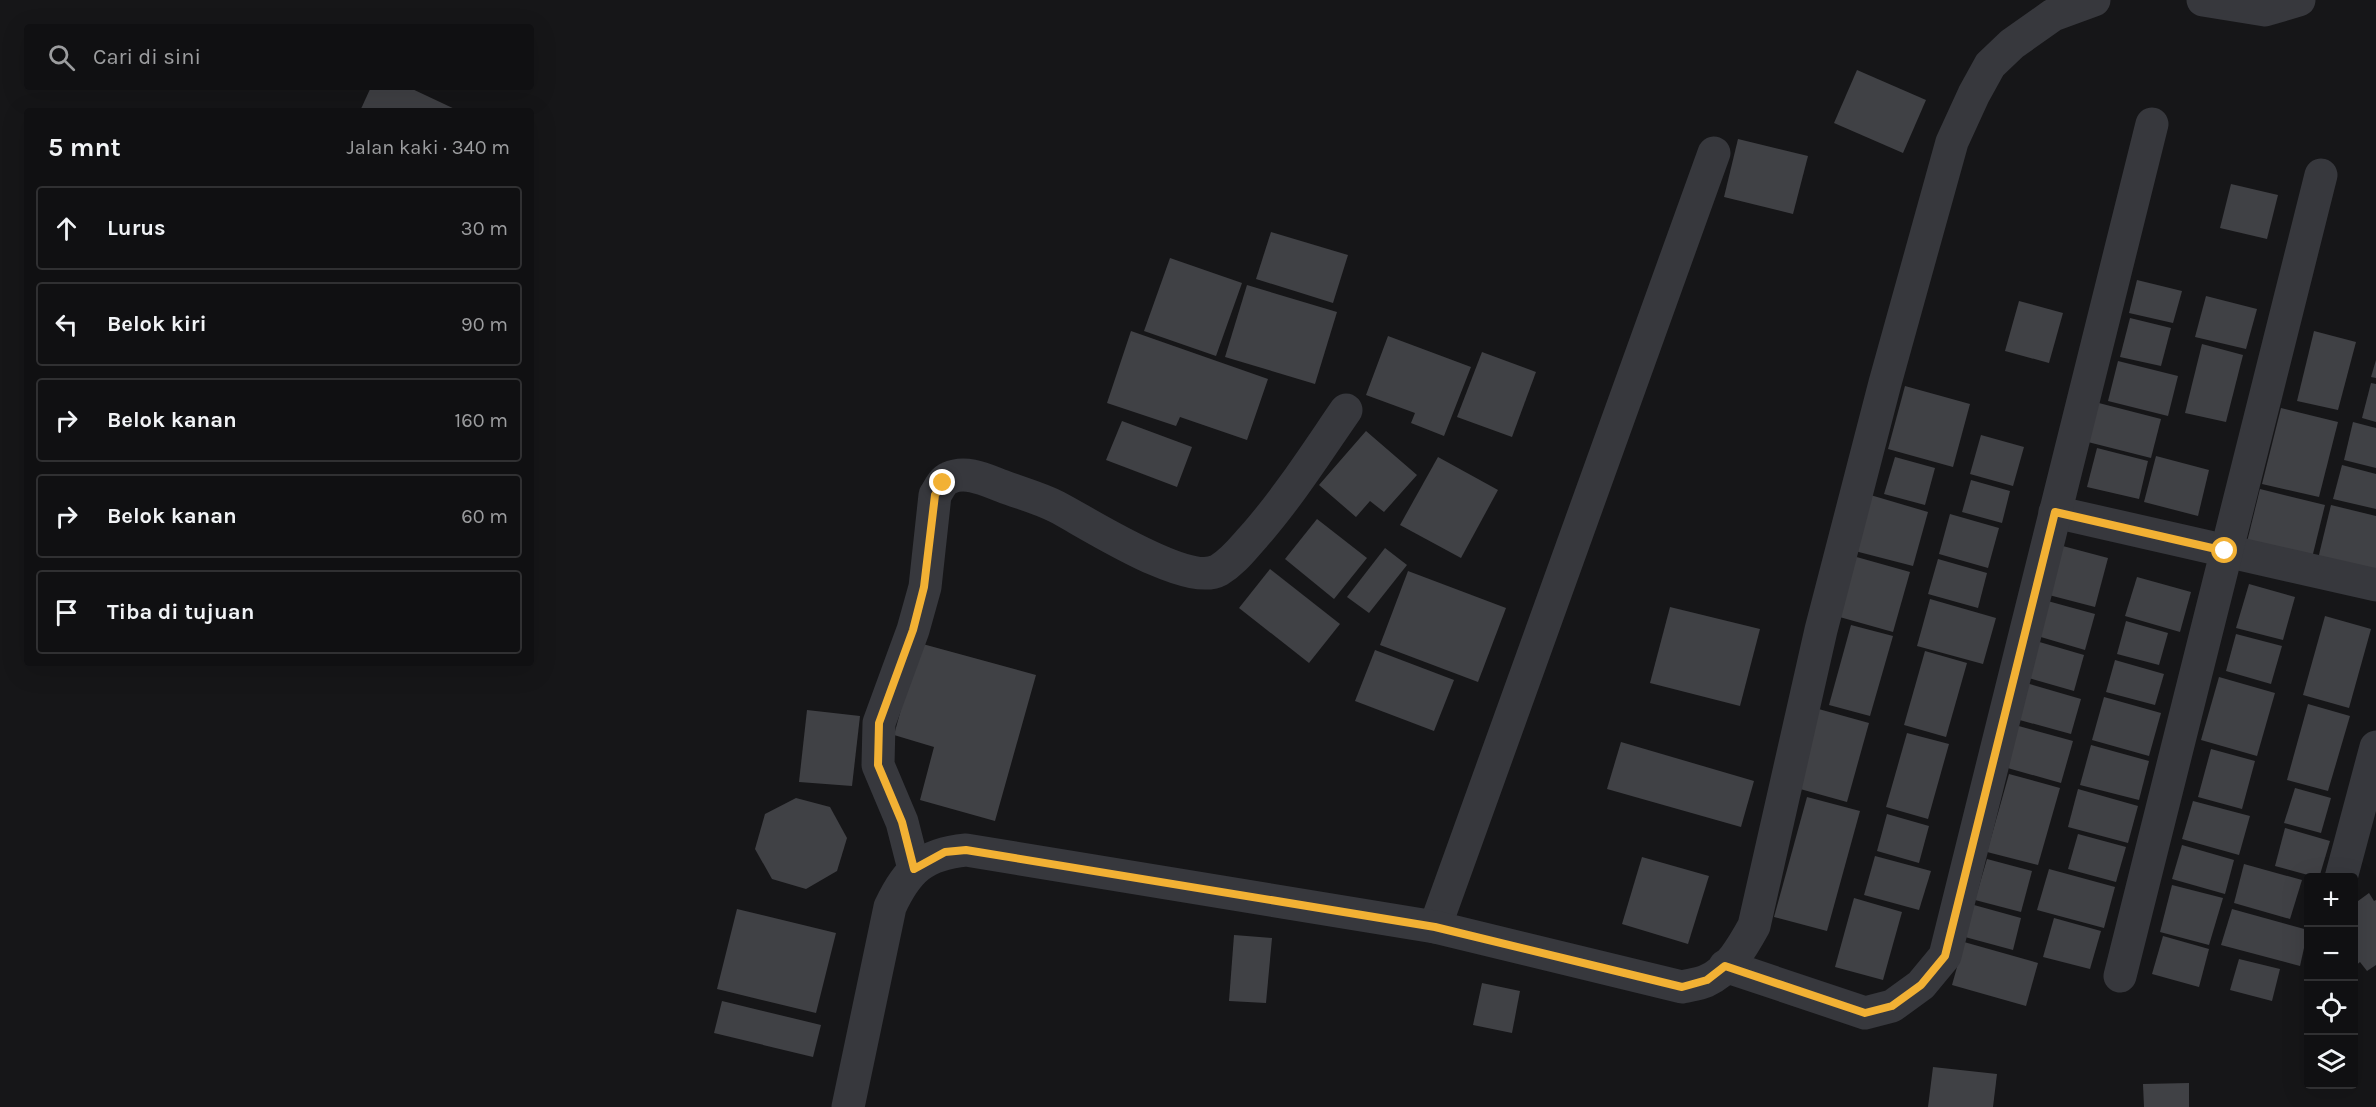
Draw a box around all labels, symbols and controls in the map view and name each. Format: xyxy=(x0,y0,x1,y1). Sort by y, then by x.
search box xyxy=(24,24,534,90)
icon: search xyxy=(45,41,78,74)
text: Cari di sini xyxy=(93,44,201,70)
text: 5 mnt xyxy=(48,132,121,163)
text: Jalan kaki · 340 m xyxy=(347,136,510,159)
icon: ahead xyxy=(50,212,83,245)
text: Lurus xyxy=(107,215,166,241)
text: 30 m xyxy=(461,217,508,240)
icon: left xyxy=(50,308,83,341)
text: Belok kiri xyxy=(107,311,207,337)
text: 90 m xyxy=(461,313,508,336)
icon: right xyxy=(50,404,83,437)
text: Belok kanan xyxy=(107,407,237,433)
text: 160 m xyxy=(455,409,508,432)
route end xyxy=(929,469,955,495)
icon: right xyxy=(50,500,83,533)
text: Belok kanan xyxy=(107,503,237,529)
text: 60 m xyxy=(461,505,508,528)
route start xyxy=(2211,537,2237,563)
icon: arrive xyxy=(50,596,83,629)
text: Tiba di tujuan xyxy=(107,599,254,625)
map controls xyxy=(2304,873,2358,1089)
button: + xyxy=(2304,873,2358,927)
button: − xyxy=(2304,927,2358,981)
button: locate xyxy=(2304,981,2358,1035)
button: layers xyxy=(2304,1035,2358,1089)

